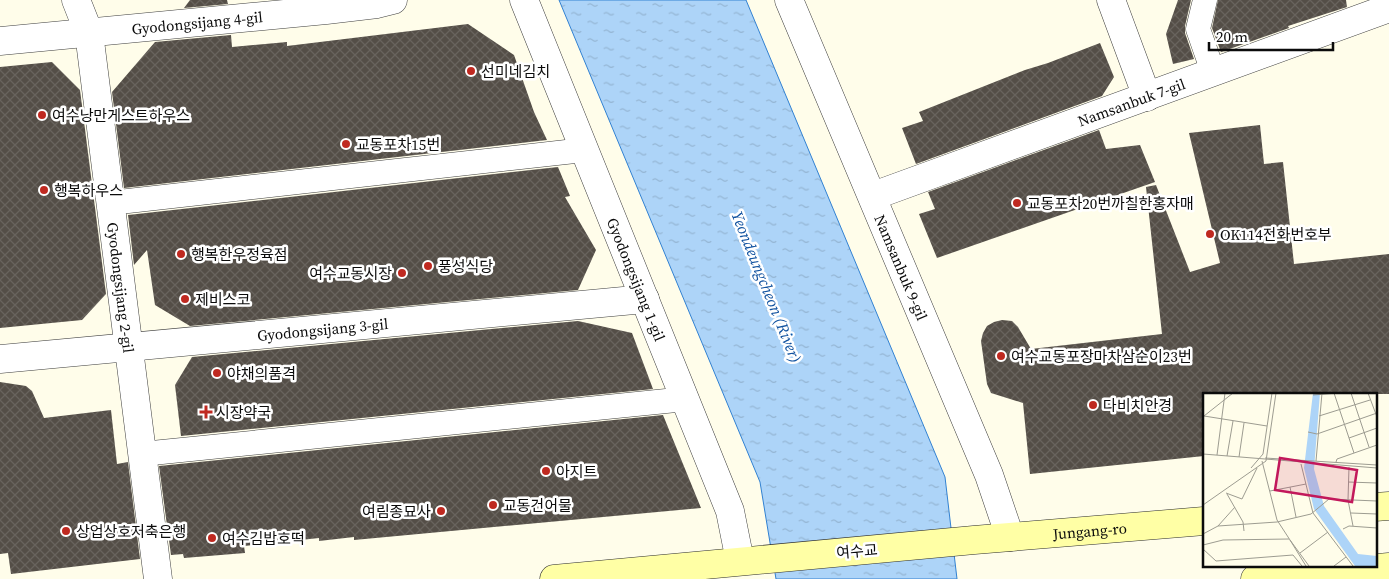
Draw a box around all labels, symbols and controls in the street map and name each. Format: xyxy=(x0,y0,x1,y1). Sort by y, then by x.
street label: Gyodongsijang 4-gil xyxy=(131,6,264,39)
scale bar xyxy=(1209,20,1333,52)
text: 20 m xyxy=(1216,26,1248,47)
place label: 선미네김치 xyxy=(481,61,550,82)
marker: 선미네김치 xyxy=(465,65,477,77)
street label: Namsanbuk 7-gil xyxy=(1075,72,1189,131)
place label: 여수낭만게스트하우스 xyxy=(52,105,190,126)
marker: 여수낭만게스트하우스 xyxy=(36,109,48,121)
place label: 교동포차15번 xyxy=(356,134,440,155)
marker: 교동포차15번 xyxy=(340,138,352,150)
place label: 행복하우스 xyxy=(54,180,123,201)
marker: 행복하우스 xyxy=(38,184,50,196)
place label: 교동포차20번까칠한홍자매 xyxy=(1027,193,1194,214)
marker: 교동포차20번까칠한홍자매 xyxy=(1011,197,1023,209)
water label: Yeondeungcheon (River) xyxy=(727,208,807,366)
street label: Namsanbuk 9-gil xyxy=(870,211,933,324)
street label: Gyodongsijang 1-gil xyxy=(602,214,671,345)
street label: Gyodongsijang 2-gil xyxy=(102,221,140,355)
place label: OK114전화번호부 xyxy=(1220,224,1332,245)
marker: OK114전화번호부 xyxy=(1204,228,1216,240)
place label: 행복한우정육점 xyxy=(191,244,288,265)
marker: 행복한우정육점 xyxy=(175,248,187,260)
place label: 풍성식당 xyxy=(438,256,493,277)
marker: 풍성식당 xyxy=(422,260,434,272)
place label: 여수교동시장 xyxy=(309,263,392,284)
marker: 여수교동시장 xyxy=(396,267,408,279)
place label: 제비스코 xyxy=(195,289,250,310)
marker: 제비스코 xyxy=(179,293,191,305)
street label: Gyodongsijang 3-gil xyxy=(256,312,390,346)
place label: 여수교동포장마차삼순이23번 xyxy=(1011,346,1192,367)
marker: 여수교동포장마차삼순이23번 xyxy=(995,350,1007,362)
place label: 야채의품격 xyxy=(227,363,296,384)
marker: 야채의품격 xyxy=(211,367,223,379)
inset map xyxy=(1203,393,1376,566)
place label: 다비치안경 xyxy=(1103,395,1172,416)
marker: 다비치안경 xyxy=(1087,399,1099,411)
place label: 시장약국 xyxy=(216,402,271,423)
marker: 시장약국 xyxy=(200,406,212,418)
place label: 아지트 xyxy=(556,461,598,482)
marker: 아지트 xyxy=(540,465,552,477)
place label: 교동건어물 xyxy=(503,495,572,516)
marker: 교동건어물 xyxy=(487,499,499,511)
place label: 여림종묘사 xyxy=(362,501,431,522)
marker: 여림종묘사 xyxy=(435,505,447,517)
street label: Jungang-ro xyxy=(1051,517,1128,544)
place label: 상업상호저축은행 xyxy=(76,521,186,542)
marker: 상업상호저축은행 xyxy=(60,525,72,537)
place label: 여수김밥호떡 xyxy=(222,528,305,549)
marker: 여수김밥호떡 xyxy=(206,532,218,544)
street label: 여수교 xyxy=(835,539,879,563)

